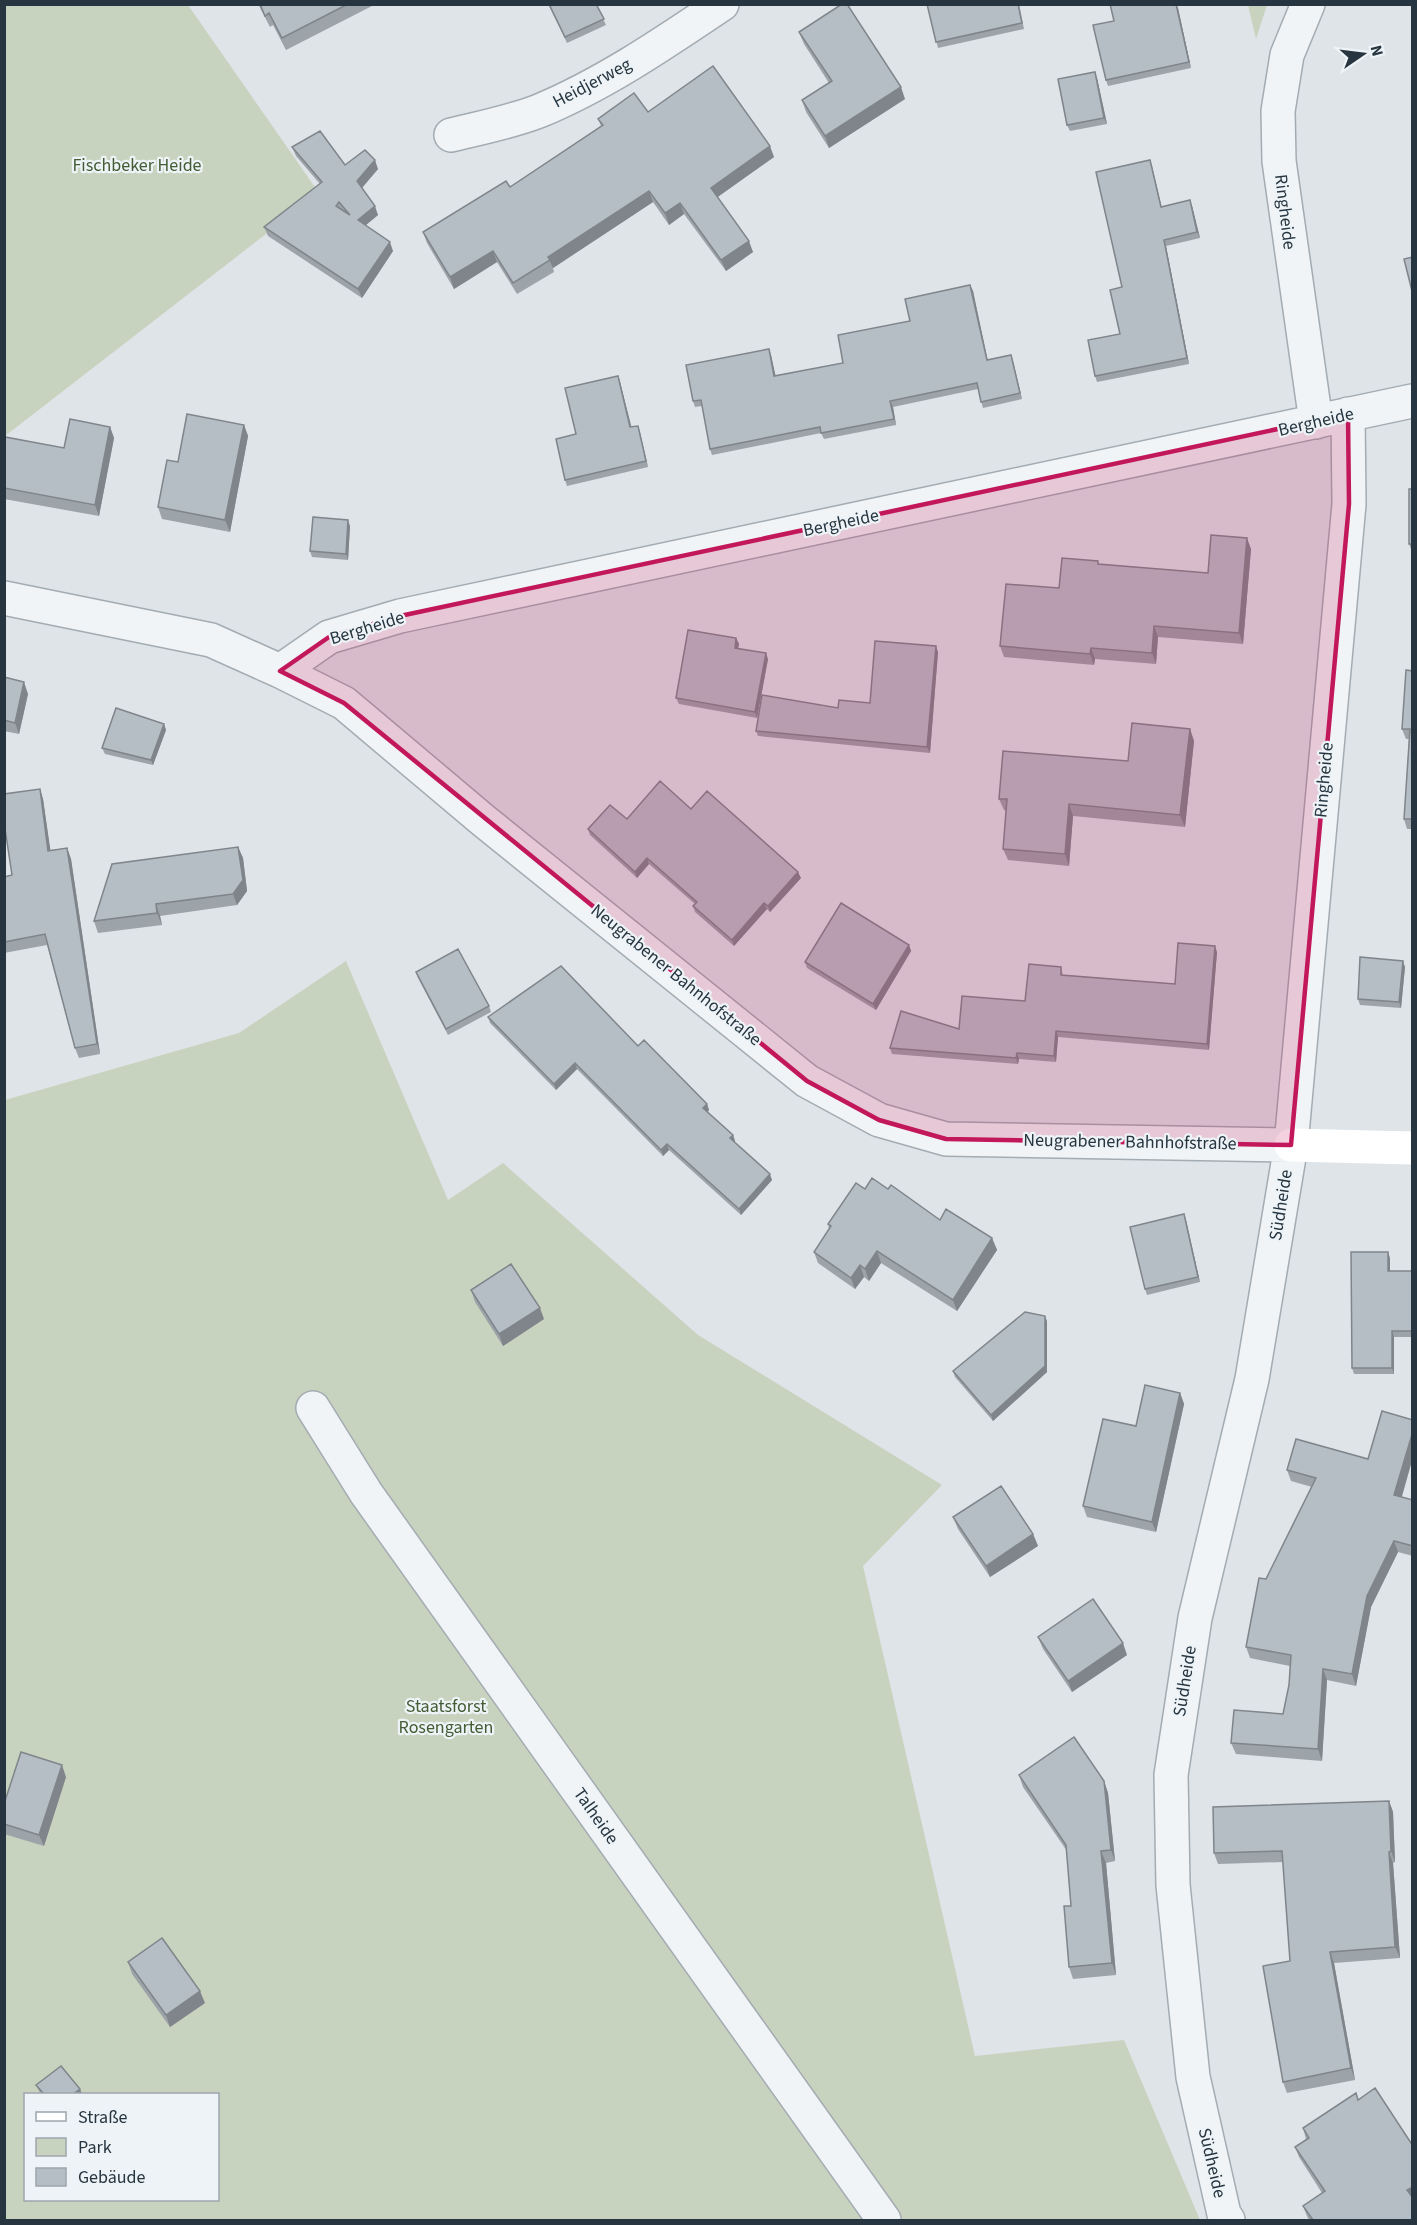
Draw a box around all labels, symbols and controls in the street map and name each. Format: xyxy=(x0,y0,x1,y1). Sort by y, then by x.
north arrow xyxy=(1333,24,1393,84)
text: N xyxy=(1365,43,1389,58)
street label: Heidjerweg xyxy=(548,52,636,114)
park label: Fischbeker Heide xyxy=(72,153,202,178)
street label: Ringheide xyxy=(1268,173,1302,251)
street label: Bergheide xyxy=(1276,401,1356,443)
street label: Bergheide xyxy=(801,503,881,543)
street label: Bergheide xyxy=(327,605,407,651)
street label: Ringheide xyxy=(1308,741,1340,819)
street label: Neugrabener Bahnhofstraße xyxy=(585,898,767,1052)
street label: Neugrabener Bahnhofstraße xyxy=(1023,1128,1237,1156)
street label: Südheide xyxy=(1263,1168,1299,1242)
street label: Südheide xyxy=(1167,1644,1203,1718)
park label: Staatsforst Rosengarten xyxy=(399,1694,493,1740)
street label: Talheide xyxy=(567,1783,625,1849)
legend xyxy=(24,2093,219,2201)
text: Straße xyxy=(78,2105,128,2130)
street label: Südheide xyxy=(1192,2125,1232,2201)
text: Park xyxy=(78,2135,112,2160)
text: Gebäude xyxy=(78,2165,146,2190)

